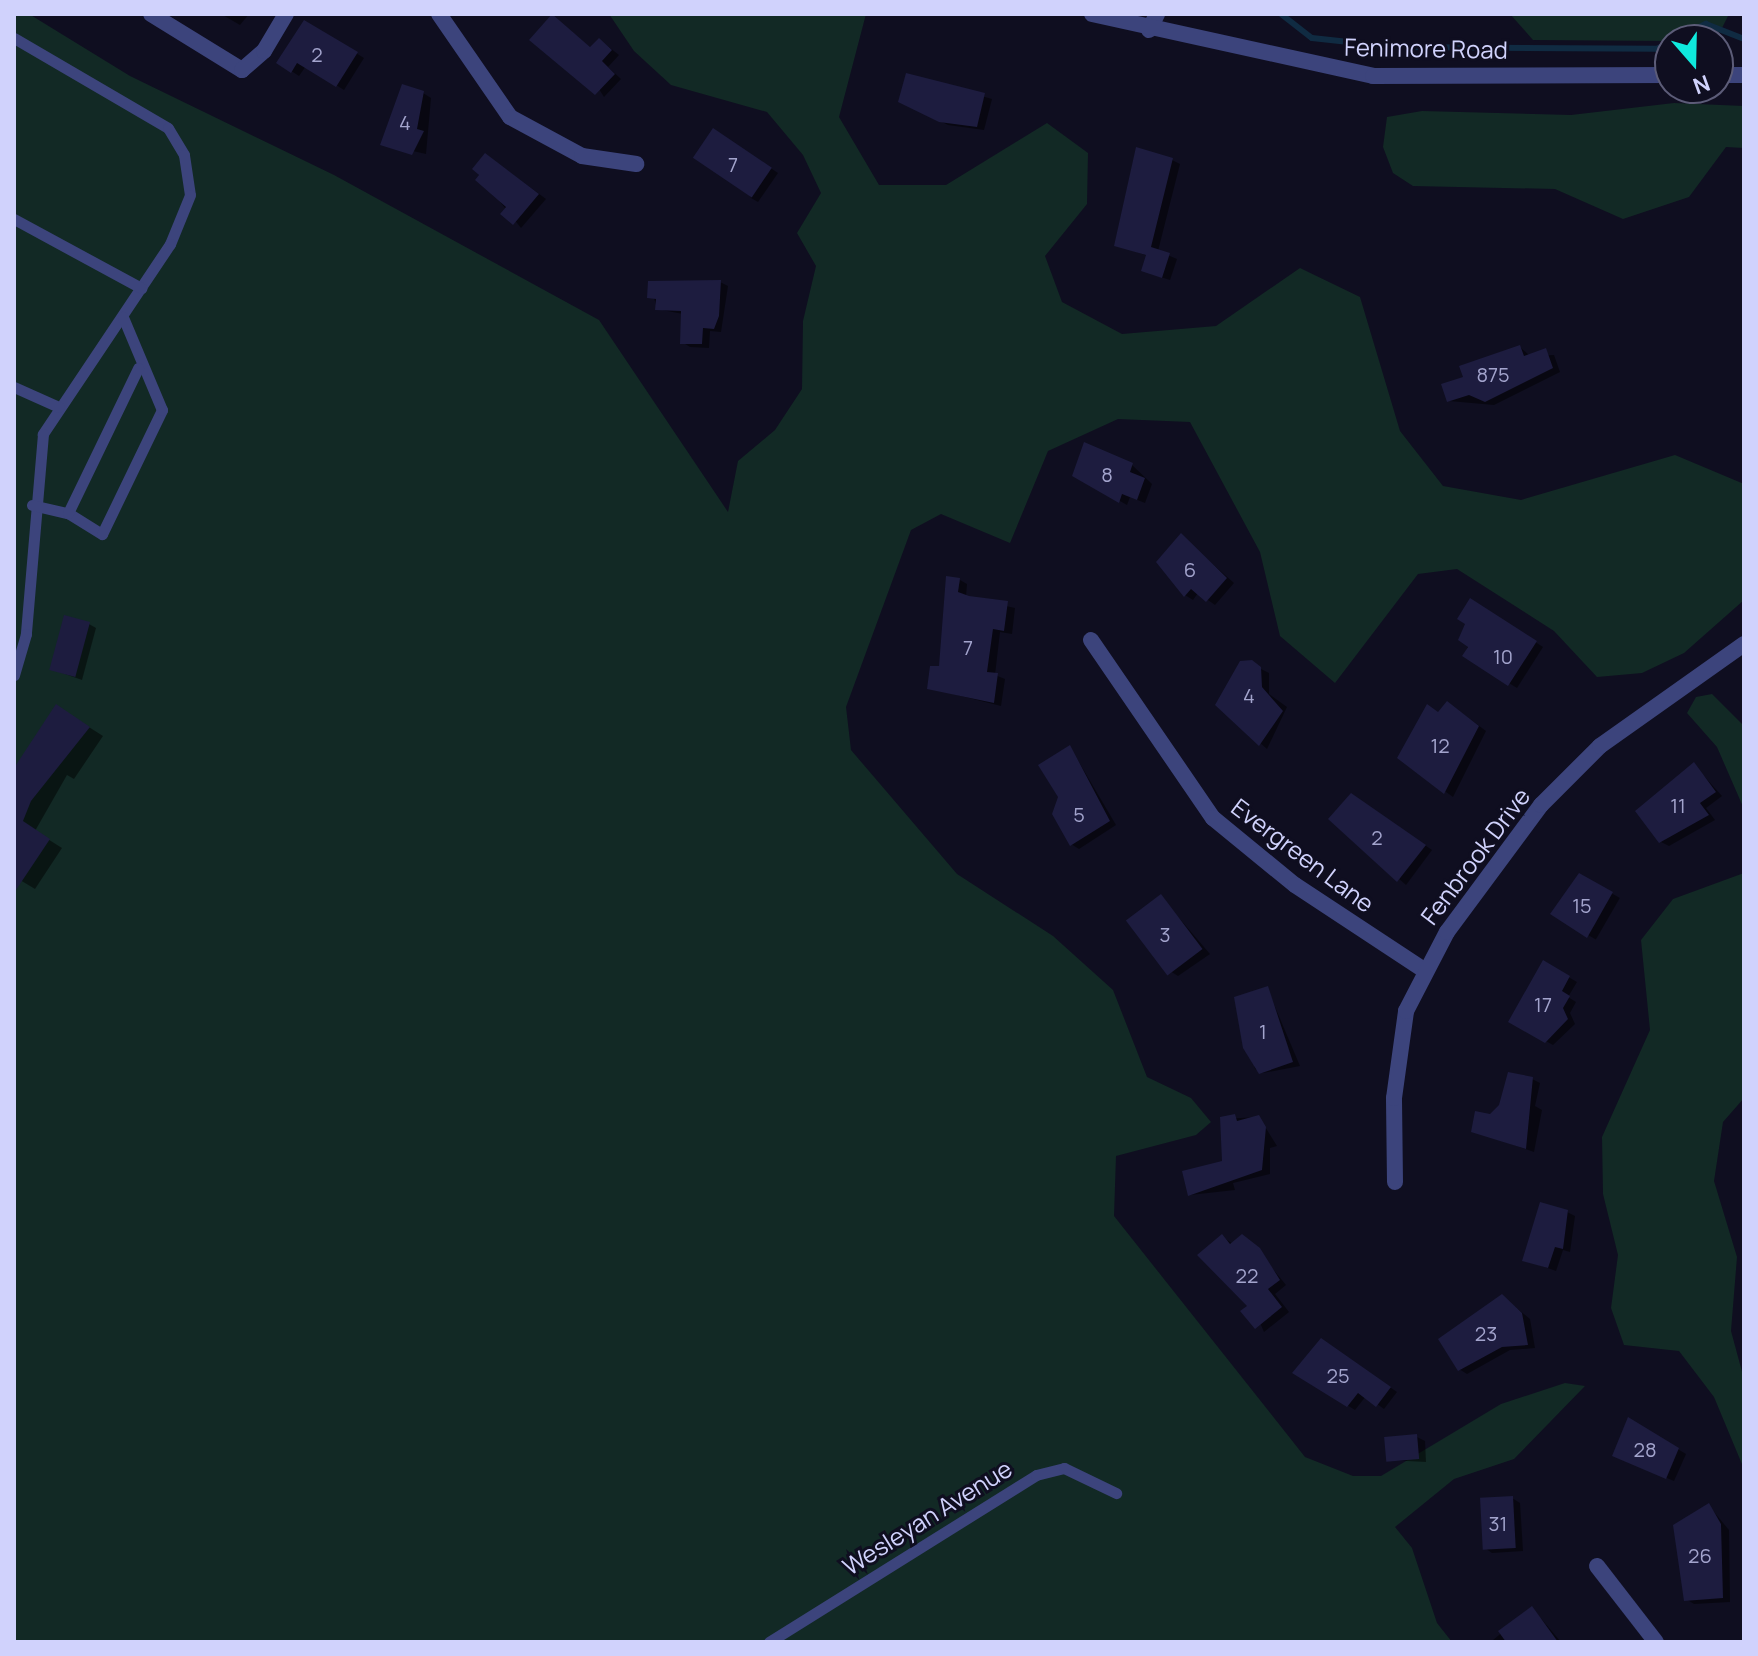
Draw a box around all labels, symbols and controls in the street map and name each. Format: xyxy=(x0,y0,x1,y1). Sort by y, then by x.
north arrow xyxy=(1654,24,1734,104)
street label: Fenimore Road xyxy=(1344,32,1508,64)
house number: 2 xyxy=(311,42,323,66)
text: N xyxy=(1689,68,1714,101)
house number: 4 xyxy=(399,110,411,134)
house number: 7 xyxy=(728,152,738,176)
house number: 875 xyxy=(1476,362,1510,386)
house number: 8 xyxy=(1101,462,1113,486)
house number: 6 xyxy=(1184,557,1196,581)
house number: 7 xyxy=(963,635,973,659)
house number: 10 xyxy=(1493,644,1513,668)
house number: 4 xyxy=(1243,683,1255,707)
house number: 12 xyxy=(1430,733,1450,757)
street label: Fenbrook Drive xyxy=(1414,782,1536,930)
street label: Evergreen Lane xyxy=(1226,792,1380,918)
house number: 11 xyxy=(1670,793,1686,817)
house number: 5 xyxy=(1073,802,1085,826)
house number: 2 xyxy=(1371,825,1383,849)
house number: 15 xyxy=(1572,893,1592,917)
house number: 3 xyxy=(1159,922,1171,946)
house number: 17 xyxy=(1534,992,1552,1016)
house number: 1 xyxy=(1259,1019,1267,1043)
house number: 22 xyxy=(1236,1263,1258,1287)
house number: 23 xyxy=(1475,1321,1497,1345)
house number: 25 xyxy=(1327,1363,1349,1387)
house number: 28 xyxy=(1633,1437,1657,1461)
street label: Wesleyan Avenue xyxy=(837,1453,1017,1581)
house number: 31 xyxy=(1489,1511,1507,1535)
house number: 26 xyxy=(1688,1543,1712,1567)

